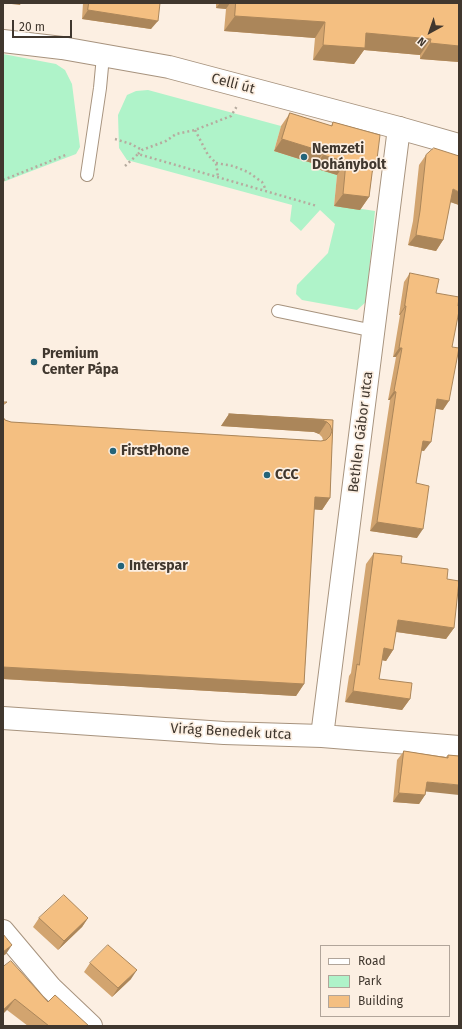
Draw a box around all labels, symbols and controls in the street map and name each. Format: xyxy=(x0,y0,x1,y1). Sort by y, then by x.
scale bar xyxy=(14,12,74,38)
north arrow xyxy=(410,12,450,52)
text: 20 m xyxy=(19,20,45,34)
text: N xyxy=(415,34,429,49)
street label: Celli út xyxy=(209,70,257,98)
place label: Nemzeti Dohánybolt xyxy=(312,141,386,174)
marker: Nemzeti Dohánybolt xyxy=(299,152,309,162)
place label: Premium Center Pápa xyxy=(42,346,119,378)
marker: Premium Center Pápa xyxy=(29,357,39,367)
street label: Bethlen Gábor utca xyxy=(345,370,377,494)
place label: FirstPhone xyxy=(121,443,189,459)
marker: FirstPhone xyxy=(108,446,118,456)
place label: CCC xyxy=(275,467,299,483)
marker: CCC xyxy=(262,470,272,480)
place label: Interspar xyxy=(129,558,188,574)
marker: Interspar xyxy=(116,561,126,571)
street label: Virág Benedek utca xyxy=(170,720,292,744)
legend xyxy=(320,945,450,1017)
text: Road xyxy=(358,954,386,968)
text: Park xyxy=(358,974,382,988)
text: Building xyxy=(358,994,403,1008)

